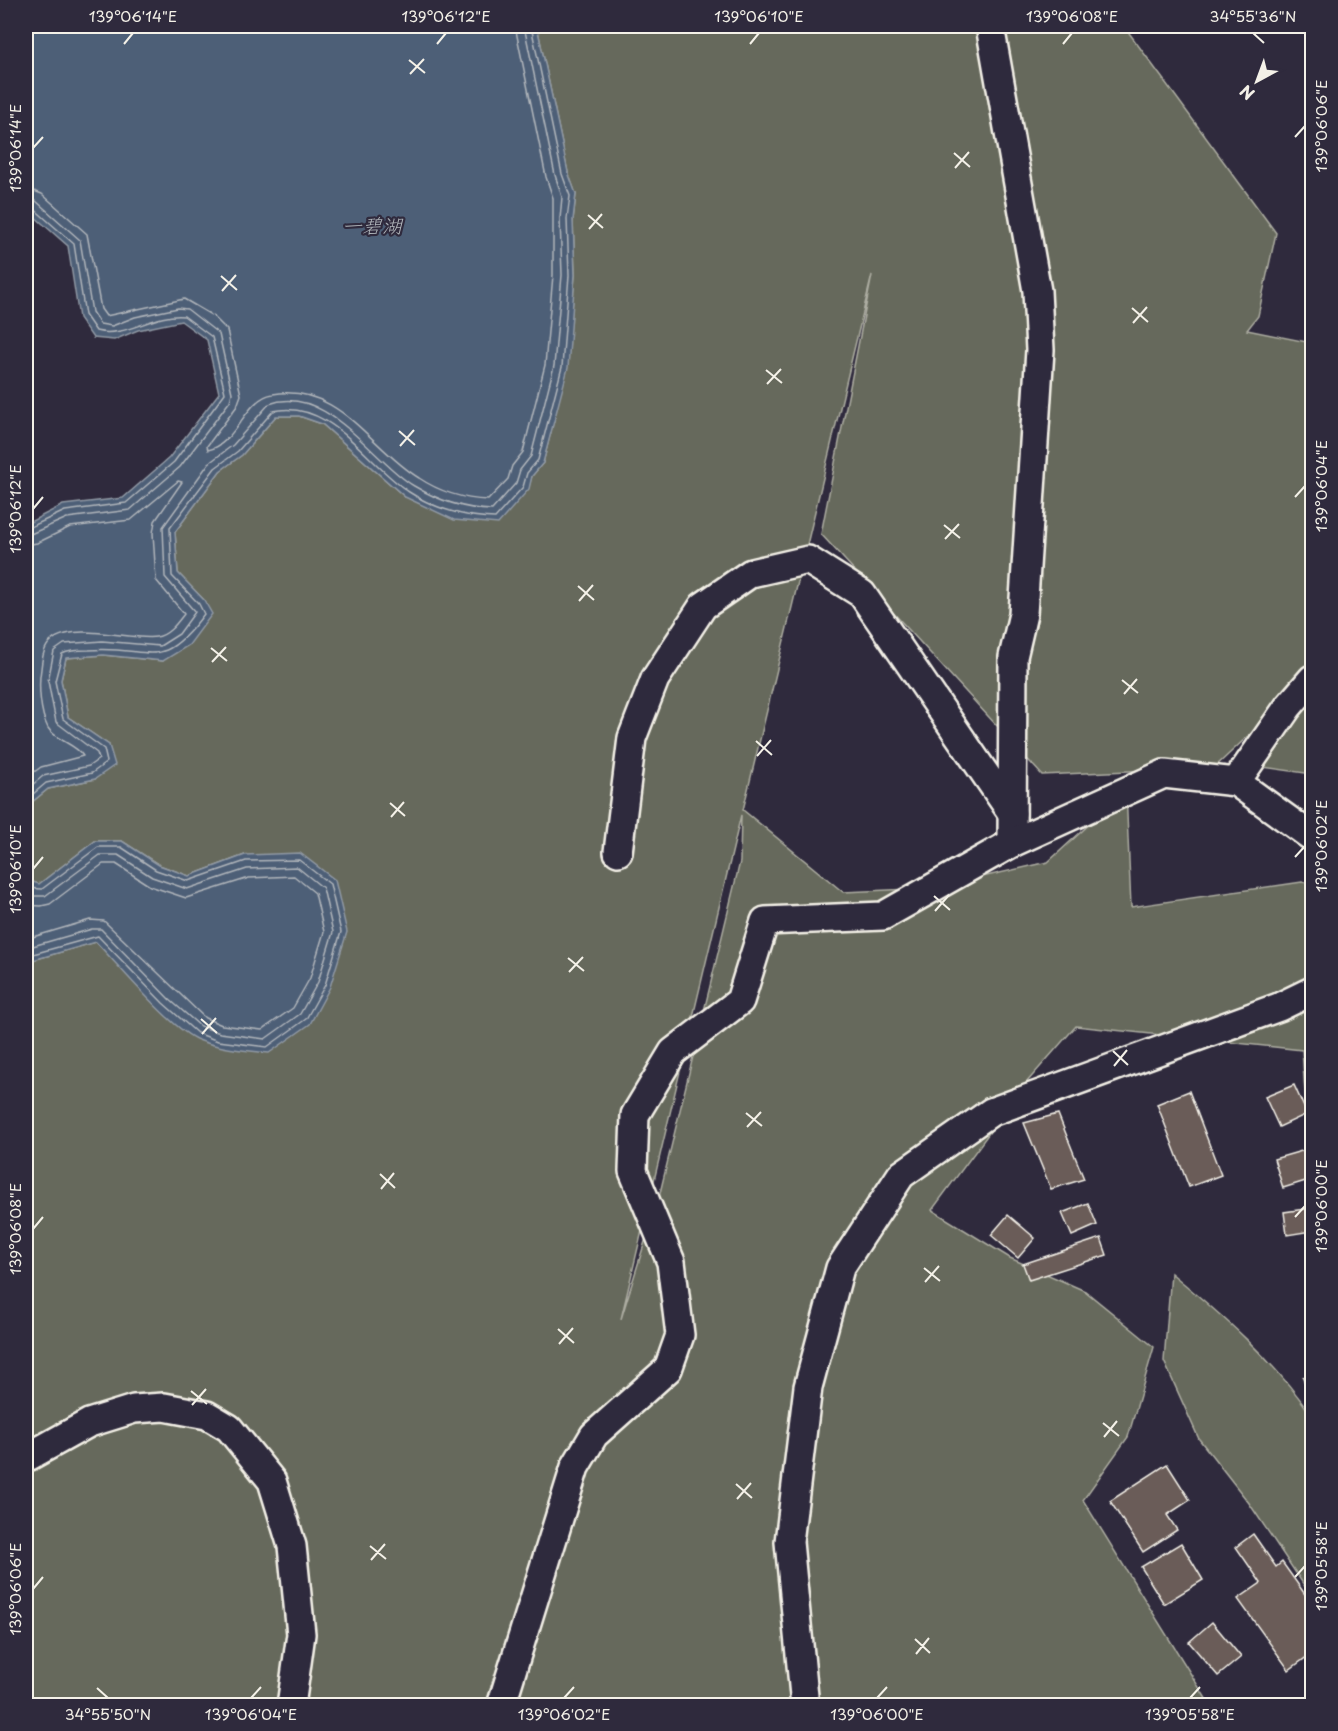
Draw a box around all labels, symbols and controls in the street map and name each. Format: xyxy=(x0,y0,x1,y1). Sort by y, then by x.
text: 139°06'14"E xyxy=(89,4,177,27)
text: 139°06'12"E xyxy=(401,4,491,27)
text: 139°06'10"E xyxy=(714,4,804,27)
text: 139°06'08"E xyxy=(1026,4,1118,27)
text: 34°55'36"N xyxy=(1210,4,1296,27)
north arrow xyxy=(1227,51,1287,111)
text: 139°06'06"E xyxy=(1309,79,1332,173)
text: N xyxy=(1234,80,1259,106)
text: 139°06'14"E xyxy=(3,104,26,192)
water label: 一碧湖 xyxy=(342,210,404,240)
text: 139°06'04"E xyxy=(1309,440,1332,532)
text: 139°06'12"E xyxy=(3,464,26,554)
text: 139°06'02"E xyxy=(1309,800,1332,892)
text: 139°06'10"E xyxy=(3,824,26,914)
text: 139°06'00"E xyxy=(1309,1159,1332,1253)
text: 139°06'08"E xyxy=(3,1183,26,1275)
text: 139°05'58"E xyxy=(1309,1521,1332,1611)
text: 139°06'06"E xyxy=(3,1542,26,1636)
text: 34°55'50"N xyxy=(65,1702,151,1725)
text: 139°06'04"E xyxy=(205,1702,297,1725)
text: 139°06'02"E xyxy=(518,1702,610,1725)
text: 139°06'00"E xyxy=(830,1702,924,1725)
text: 139°05'58"E xyxy=(1145,1702,1235,1725)

